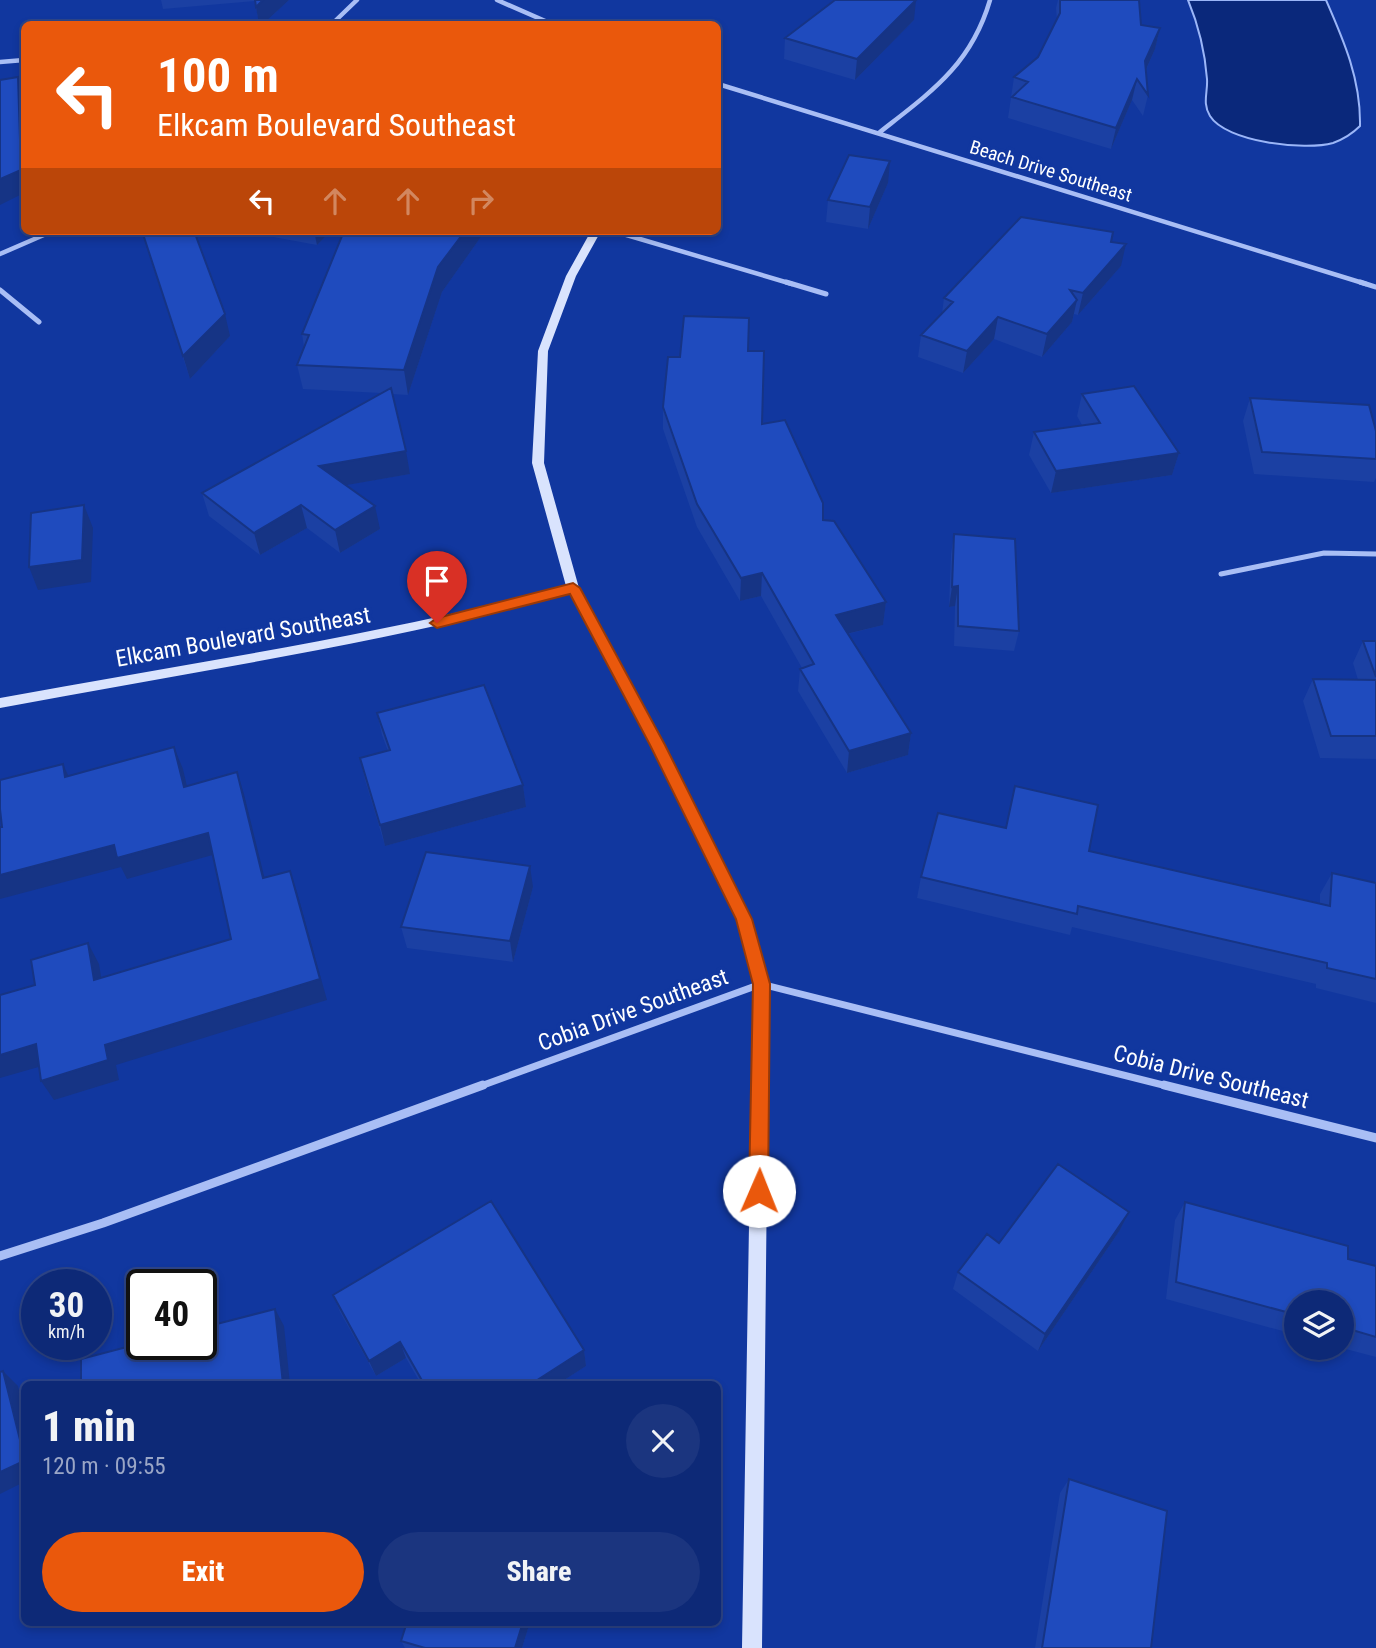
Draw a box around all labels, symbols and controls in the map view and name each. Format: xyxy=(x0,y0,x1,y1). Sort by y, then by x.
text: 100 m xyxy=(157,47,279,104)
icon: left xyxy=(42,49,133,140)
text: Elkcam Boulevard Southeast xyxy=(157,106,516,144)
street label: Beach Drive Southeast xyxy=(967,135,1135,207)
icon: left xyxy=(243,182,281,220)
icon: ahead xyxy=(316,182,354,220)
icon: ahead xyxy=(389,182,427,220)
icon: right xyxy=(462,182,500,220)
pin xyxy=(407,551,467,623)
icon: arrive xyxy=(418,562,456,600)
street label: Elkcam Boulevard Southeast xyxy=(114,601,372,673)
street label: Cobia Drive Southeast xyxy=(534,963,732,1057)
street label: Cobia Drive Southeast xyxy=(1111,1040,1311,1114)
position arrow xyxy=(722,1154,796,1228)
speed limit sign: 40 xyxy=(126,1269,217,1360)
text: 30 xyxy=(49,1285,84,1326)
map controls xyxy=(1284,1290,1354,1360)
button: layers xyxy=(1284,1290,1354,1360)
text: km/h xyxy=(48,1321,85,1342)
text: 1 min xyxy=(42,1402,136,1451)
button: close xyxy=(626,1404,700,1478)
text: 120 m · 09:55 xyxy=(42,1453,166,1480)
button: Exit xyxy=(42,1532,364,1612)
button: Share xyxy=(378,1532,700,1612)

